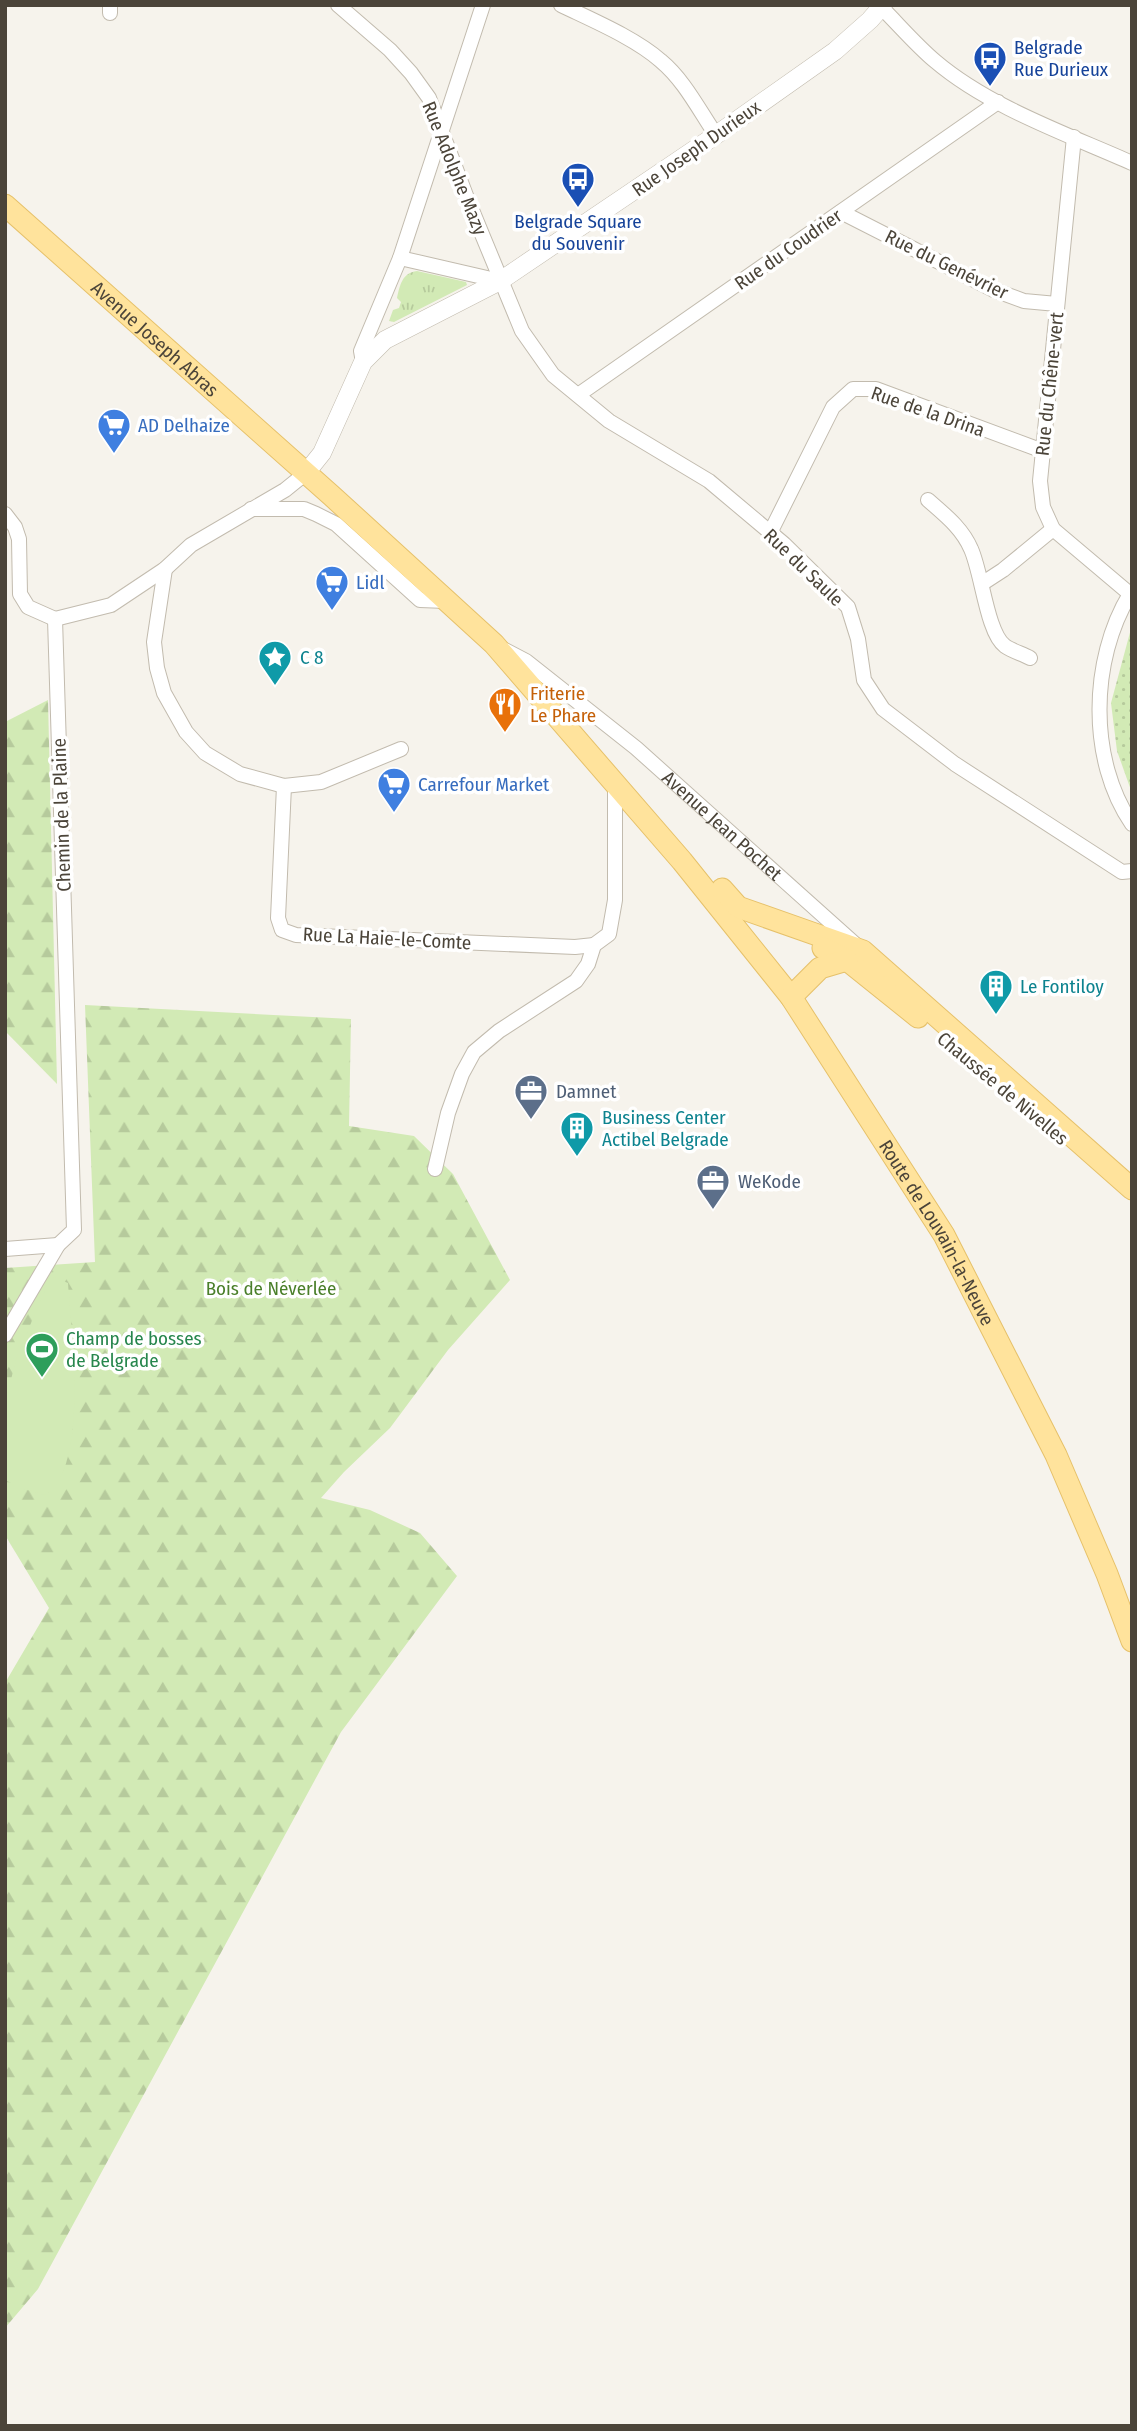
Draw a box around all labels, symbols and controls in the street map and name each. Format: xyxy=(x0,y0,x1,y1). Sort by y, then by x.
place label: Belgrade Rue Durieux xyxy=(1014,36,1109,81)
bus stop icon: Belgrade Rue Durieux xyxy=(971,39,1009,88)
street label: Rue Joseph Durieux xyxy=(628,95,765,201)
street label: Rue Adolphe Mazy xyxy=(417,98,492,239)
bus stop icon: Belgrade Square du Souvenir xyxy=(559,160,597,209)
street label: Rue du Coudrier xyxy=(730,204,847,295)
place label: Belgrade Square du Souvenir xyxy=(514,210,642,255)
street label: Rue du Genévrier xyxy=(881,225,1012,304)
street label: Avenue Joseph Abras xyxy=(87,276,223,402)
street label: Rue du Chêne-vert xyxy=(1031,310,1069,457)
street label: Rue de la Drina xyxy=(868,381,988,442)
supermarket icon: AD Delhaize xyxy=(95,406,133,455)
place label: AD Delhaize xyxy=(138,414,230,437)
street label: Rue du Saule xyxy=(759,524,848,611)
supermarket icon: Lidl xyxy=(313,563,351,612)
place label: Lidl xyxy=(356,571,384,594)
place icon: C 8 xyxy=(256,638,294,687)
place label: C 8 xyxy=(300,646,324,669)
place label: Friterie Le Phare xyxy=(530,682,596,727)
restaurant icon: Friterie Le Phare xyxy=(486,685,524,734)
street label: Chemin de la Plaine xyxy=(47,738,76,892)
supermarket icon: Carrefour Market xyxy=(375,765,413,814)
street label: Avenue Jean Pochet xyxy=(657,766,787,886)
place label: Carrefour Market xyxy=(418,773,550,796)
street label: Rue La Haie-le-Comte xyxy=(302,923,472,954)
building icon: Le Fontiloy xyxy=(977,967,1015,1016)
place label: Le Fontiloy xyxy=(1020,975,1104,998)
street label: Chaussée de Nivelles xyxy=(933,1027,1073,1150)
office icon: Damnet xyxy=(512,1072,550,1121)
place label: Damnet xyxy=(556,1080,617,1103)
place label: Business Center Actibel Belgrade xyxy=(602,1106,729,1151)
building icon: Business Center Actibel Belgrade xyxy=(558,1109,596,1158)
street label: Route de Louvain-la-Neuve xyxy=(874,1136,999,1330)
office icon: WeKode xyxy=(694,1162,732,1211)
place label: WeKode xyxy=(738,1170,801,1193)
park label: Bois de Néverlée xyxy=(206,1277,336,1300)
place label: Champ de bosses de Belgrade xyxy=(66,1327,202,1372)
sports icon: Champ de bosses de Belgrade xyxy=(23,1330,61,1379)

